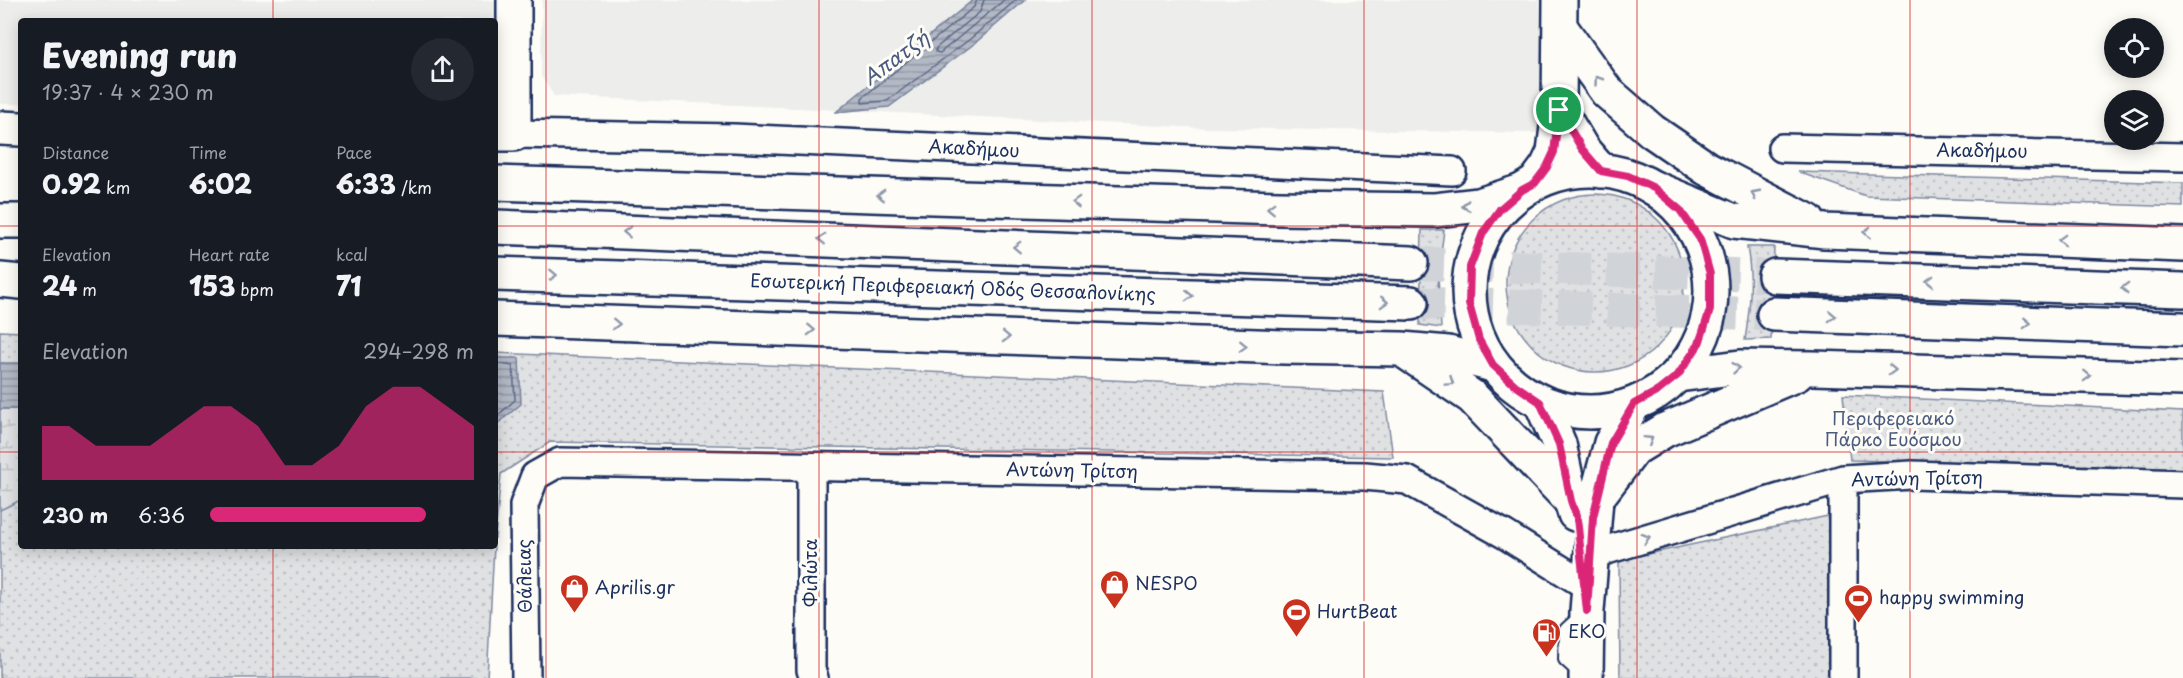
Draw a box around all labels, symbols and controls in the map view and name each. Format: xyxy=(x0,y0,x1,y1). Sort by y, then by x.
map controls xyxy=(2104,18,2164,150)
button: locate xyxy=(2104,18,2164,78)
water label: Απατζή xyxy=(856,22,936,92)
text: Evening run xyxy=(42,29,237,79)
button: share xyxy=(411,38,474,101)
one-way arrow xyxy=(1595,76,1606,87)
text: 19:37 · 4 × 230 m xyxy=(42,77,214,107)
pin xyxy=(1533,84,1584,135)
button: layers xyxy=(2104,90,2164,150)
icon: arrive xyxy=(1542,93,1575,126)
street label: Ακαδήμου xyxy=(928,132,1020,163)
street label: Ακαδήμου xyxy=(1936,135,2028,164)
text: Distance xyxy=(42,140,109,164)
text: Time xyxy=(189,140,227,164)
text: Pace xyxy=(336,140,372,164)
text: 0.92 xyxy=(42,164,101,203)
text: 6:02 xyxy=(189,164,252,203)
text: 6:33 xyxy=(336,164,396,203)
text: km xyxy=(101,175,130,199)
text: /km xyxy=(396,175,432,199)
one-way arrow xyxy=(877,189,886,202)
one-way arrow xyxy=(1751,190,1761,201)
one-way arrow xyxy=(1072,195,1081,208)
one-way arrow xyxy=(1461,200,1470,212)
one-way arrow xyxy=(1267,201,1276,214)
one-way arrow xyxy=(623,225,632,238)
one-way arrow xyxy=(1862,226,1871,239)
one-way arrow xyxy=(817,233,826,246)
one-way arrow xyxy=(2057,233,2066,246)
one-way arrow xyxy=(1012,241,1021,254)
text: Elevation xyxy=(42,242,111,266)
text: Heart rate xyxy=(189,242,270,266)
text: kcal xyxy=(336,242,368,266)
text: 24 xyxy=(42,266,77,305)
text: 153 xyxy=(189,266,235,305)
text: 71 xyxy=(336,266,362,305)
street label: Εσωτερική Περιφερειακή Οδός Θεσσαλονίκης xyxy=(750,266,1156,307)
one-way arrow xyxy=(549,269,558,281)
one-way arrow xyxy=(1925,275,1934,288)
text: m xyxy=(77,277,97,301)
text: bpm xyxy=(235,277,274,301)
one-way arrow xyxy=(2120,282,2129,294)
one-way arrow xyxy=(1185,289,1194,302)
one-way arrow xyxy=(1380,296,1389,308)
one-way arrow xyxy=(1828,309,1837,322)
one-way arrow xyxy=(612,317,621,330)
one-way arrow xyxy=(2023,317,2032,329)
one-way arrow xyxy=(807,324,816,337)
one-way arrow xyxy=(1002,331,1011,344)
text: Elevation xyxy=(42,336,128,366)
text: 294–298 m xyxy=(363,336,474,366)
one-way arrow xyxy=(1239,339,1248,352)
one-way arrow xyxy=(1731,362,1740,375)
one-way arrow xyxy=(1888,364,1897,377)
one-way arrow xyxy=(2083,370,2092,383)
one-way arrow xyxy=(1443,375,1454,386)
park label: Περιφερειακό Πάρκο Ευόσμου xyxy=(1824,404,1962,452)
one-way arrow xyxy=(1643,436,1653,448)
street label: Αντώνη Τρίτση xyxy=(1006,455,1138,484)
street label: Αντώνη Τρίτση xyxy=(1851,463,1983,492)
text: 230 m xyxy=(42,500,108,530)
text: 6:36 xyxy=(138,500,185,530)
one-way arrow xyxy=(1640,533,1651,545)
street label: Θάλειας xyxy=(509,539,538,613)
street label: Φιλώτα xyxy=(796,539,823,607)
shop icon: NESPO xyxy=(1098,568,1130,610)
place label: NESPO xyxy=(1135,569,1198,596)
shop icon: Aprilis.gr xyxy=(558,572,590,614)
place label: Aprilis.gr xyxy=(595,573,675,600)
sports icon: happy swimming xyxy=(1842,582,1874,624)
place label: happy swimming xyxy=(1879,583,2024,610)
sports icon: HurtBeat xyxy=(1280,596,1312,638)
place label: HurtBeat xyxy=(1317,597,1397,624)
fuel station icon: EKO xyxy=(1531,616,1563,658)
place label: EKO xyxy=(1568,617,1605,644)

